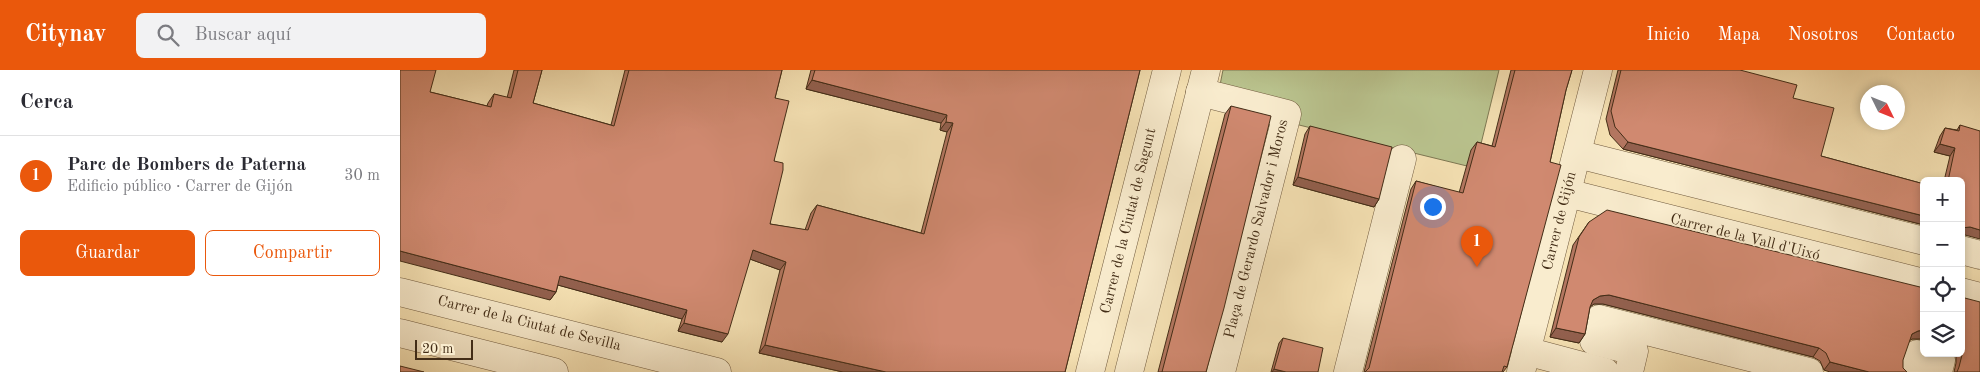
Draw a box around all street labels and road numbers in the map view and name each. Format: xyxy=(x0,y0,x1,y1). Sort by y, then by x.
street label: Plaça de Gerardo Salvador i Moros xyxy=(1222,118,1292,340)
street label: Carrer de la Ciutat de Sagunt xyxy=(1099,127,1159,315)
street label: Carrer de Gijón xyxy=(1540,170,1580,272)
street label: Carrer de la Vall d'Uixó xyxy=(1669,212,1821,264)
street label: Carrer de la Ciutat de Sevilla xyxy=(436,294,623,354)

